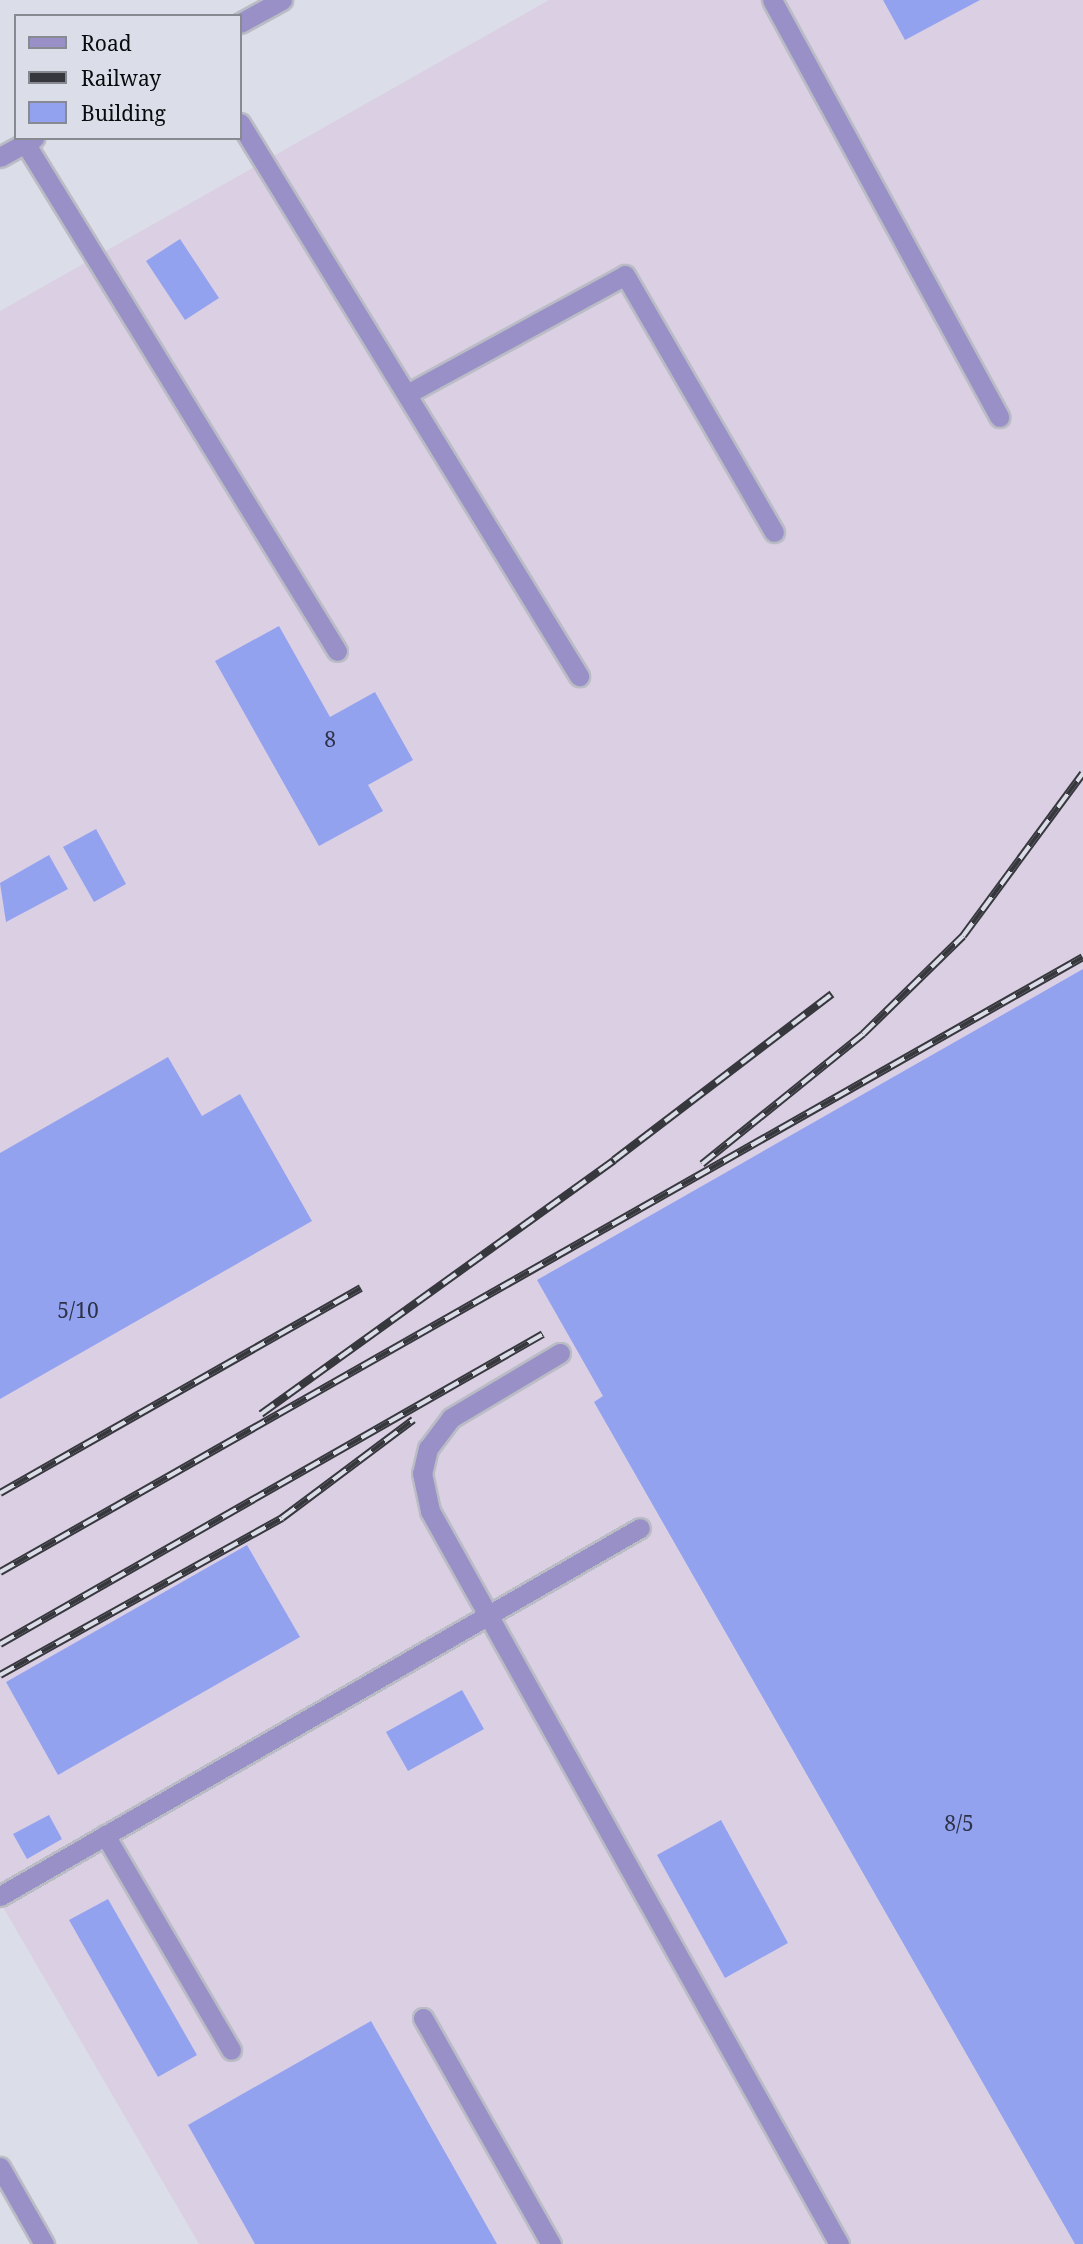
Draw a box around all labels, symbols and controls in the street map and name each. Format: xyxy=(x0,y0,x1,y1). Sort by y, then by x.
legend xyxy=(14,14,242,140)
text: Road xyxy=(81,29,132,57)
text: Railway xyxy=(81,64,161,92)
text: Building xyxy=(81,99,166,127)
house number: 8 xyxy=(324,726,336,752)
house number: 5/10 xyxy=(57,1297,99,1323)
house number: 8/5 xyxy=(944,1810,974,1836)

